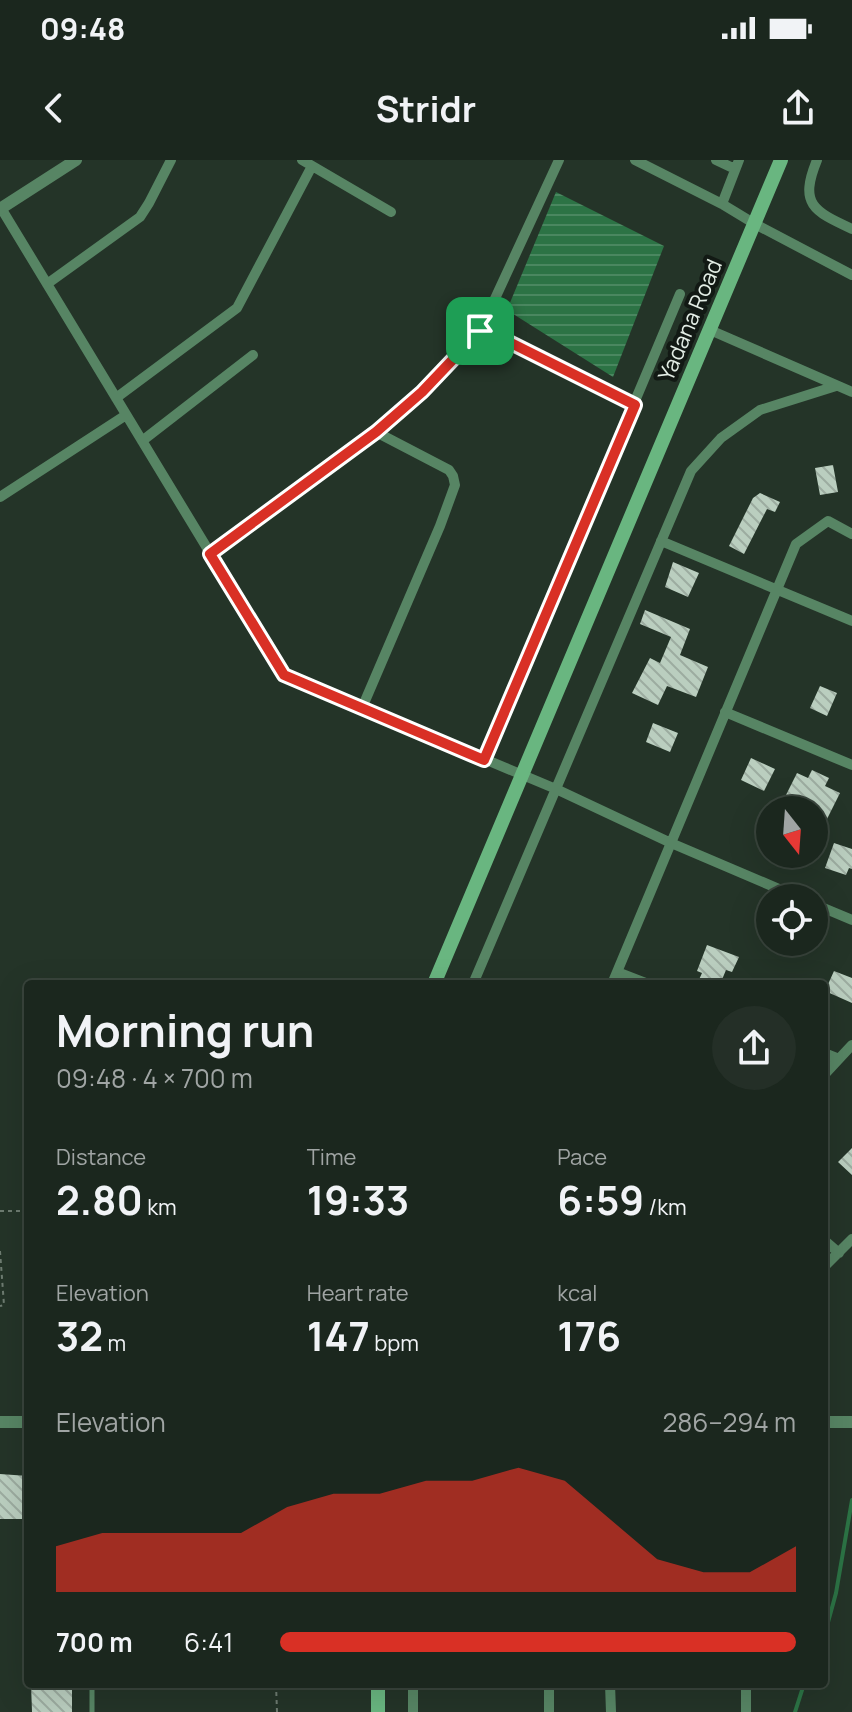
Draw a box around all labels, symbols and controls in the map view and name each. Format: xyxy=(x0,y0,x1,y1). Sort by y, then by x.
text: 09:48 xyxy=(40,8,125,49)
text: Stridr xyxy=(376,84,476,133)
icon: back xyxy=(32,86,76,130)
icon: share xyxy=(776,86,820,130)
street label: Yadana Road xyxy=(651,254,729,386)
pin xyxy=(446,297,514,365)
icon: arrive xyxy=(458,309,502,353)
north arrow xyxy=(756,796,828,868)
map controls xyxy=(756,796,828,956)
button: locate xyxy=(756,884,828,956)
text: Morning run xyxy=(56,1000,314,1060)
button: share xyxy=(712,1006,796,1090)
text: 09:48 · 4 × 700 m xyxy=(56,1060,253,1096)
text: Distance xyxy=(56,1142,146,1172)
text: Time xyxy=(307,1142,356,1172)
text: Pace xyxy=(557,1142,607,1172)
text: 2.80 xyxy=(56,1172,143,1227)
text: 19:33 xyxy=(307,1172,409,1227)
text: 6:59 xyxy=(557,1172,644,1227)
text: km xyxy=(143,1192,177,1222)
text: /km xyxy=(644,1192,687,1222)
text: Elevation xyxy=(56,1278,149,1308)
text: Heart rate xyxy=(307,1278,409,1308)
text: kcal xyxy=(557,1278,597,1308)
text: 32 xyxy=(56,1308,103,1363)
text: 147 xyxy=(307,1308,370,1363)
text: 176 xyxy=(557,1308,621,1363)
text: m xyxy=(103,1328,126,1358)
text: bpm xyxy=(370,1328,419,1358)
text: Elevation xyxy=(56,1404,166,1440)
text: 286–294 m xyxy=(662,1404,796,1440)
text: 700 m xyxy=(56,1624,133,1660)
text: 6:41 xyxy=(184,1624,233,1660)

